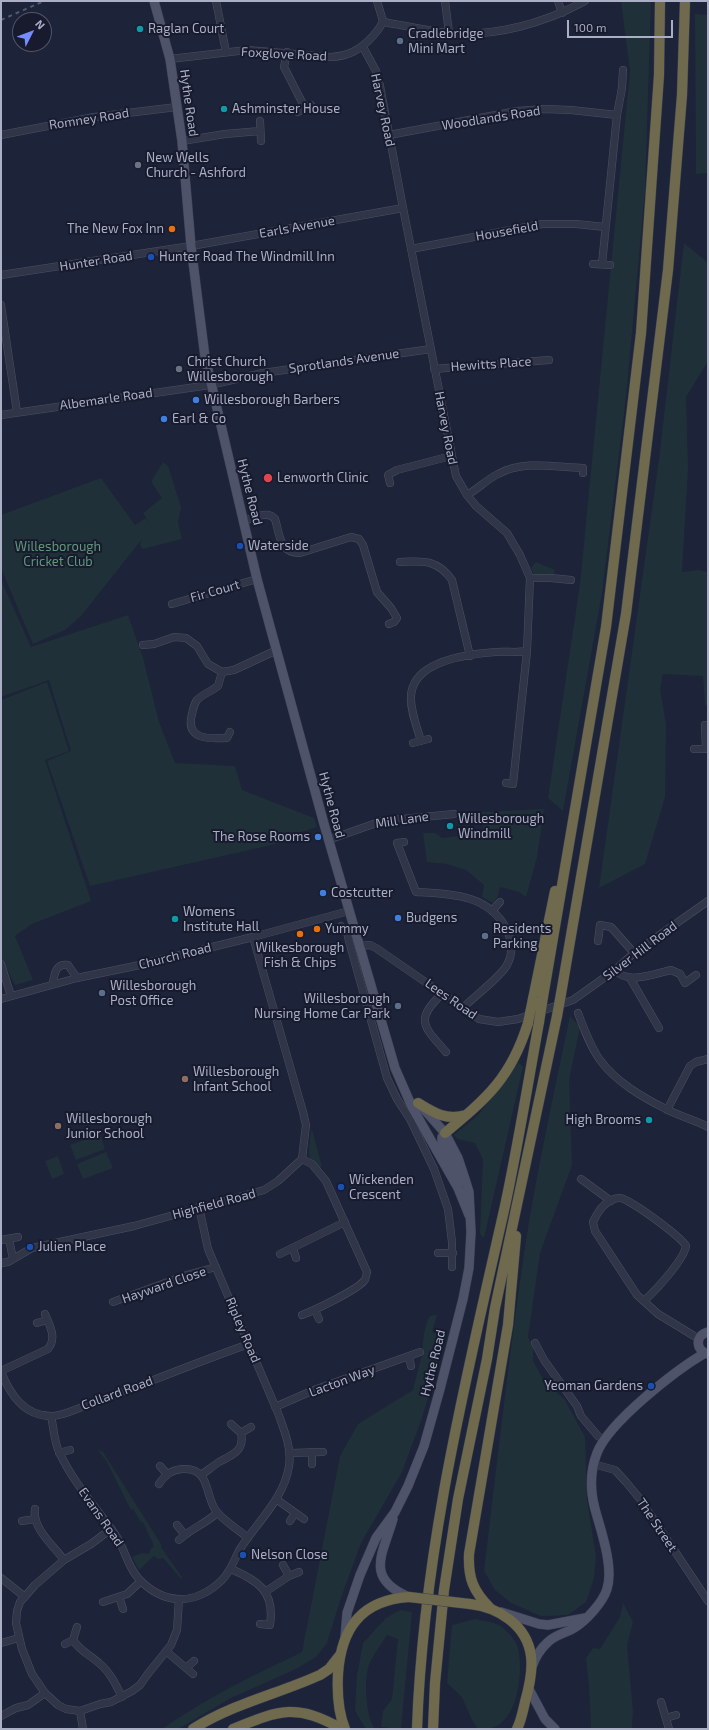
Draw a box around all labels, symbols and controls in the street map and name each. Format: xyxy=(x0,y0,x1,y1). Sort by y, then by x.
north arrow xyxy=(12,12,52,52)
scale bar xyxy=(569,12,675,38)
text: N xyxy=(33,17,48,32)
text: 100 m xyxy=(574,20,606,34)
place label: Raglan Court xyxy=(148,21,224,37)
marker: Raglan Court xyxy=(135,24,145,34)
place label: Cradlebridge Mini Mart xyxy=(408,26,484,57)
marker: Cradlebridge Mini Mart xyxy=(395,36,405,46)
street label: Foxglove Road xyxy=(241,44,327,64)
street label: Hythe Road xyxy=(177,68,201,138)
street label: Harvey Road xyxy=(368,72,398,148)
place label: Ashminster House xyxy=(232,101,340,117)
street label: Woodlands Road xyxy=(441,102,541,134)
marker: Ashminster House xyxy=(219,104,229,114)
street label: Romney Road xyxy=(48,105,130,133)
place label: New Wells Church - Ashford xyxy=(146,150,246,181)
marker: New Wells Church - Ashford xyxy=(133,160,143,170)
street label: Earls Avenue xyxy=(258,213,336,241)
street label: Housefield xyxy=(475,218,539,244)
place label: The New Fox Inn xyxy=(67,221,164,237)
marker: The New Fox Inn xyxy=(167,224,177,234)
street label: Hunter Road xyxy=(58,248,134,274)
place label: Hunter Road The Windmill Inn xyxy=(159,249,335,265)
marker: Hunter Road The Windmill Inn xyxy=(146,252,156,262)
street label: Sprotlands Avenue xyxy=(288,346,400,376)
street label: Hewitts Place xyxy=(450,353,532,375)
place label: Christ Church Willesborough xyxy=(187,354,273,385)
marker: Christ Church Willesborough xyxy=(174,364,184,374)
street label: Albemarle Road xyxy=(58,385,154,413)
street label: Harvey Road xyxy=(431,390,461,466)
place label: Willesborough Barbers xyxy=(204,392,340,408)
marker: Willesborough Barbers xyxy=(191,395,201,405)
place label: Earl & Co xyxy=(172,411,226,427)
marker: Earl & Co xyxy=(159,414,169,424)
street label: Hythe Road xyxy=(234,457,266,527)
place label: Lenworth Clinic xyxy=(277,470,368,486)
marker: Lenworth Clinic xyxy=(262,472,274,484)
place label: Waterside xyxy=(248,538,309,554)
park label: Willesborough Cricket Club xyxy=(15,539,101,570)
marker: Waterside xyxy=(235,541,245,551)
street label: Fir Court xyxy=(188,577,242,605)
street label: Hythe Road xyxy=(316,770,348,840)
street label: Mill Lane xyxy=(374,809,430,831)
place label: Willesborough Windmill xyxy=(458,811,544,842)
marker: Willesborough Windmill xyxy=(445,821,455,831)
place label: The Rose Rooms xyxy=(212,829,310,845)
marker: The Rose Rooms xyxy=(313,832,323,842)
place label: Costcutter xyxy=(331,885,393,901)
marker: Costcutter xyxy=(318,888,328,898)
place label: Womens Institute Hall xyxy=(183,904,259,935)
place label: Budgens xyxy=(406,910,457,926)
marker: Budgens xyxy=(393,913,403,923)
marker: Womens Institute Hall xyxy=(170,914,180,924)
street label: Silver Hill Road xyxy=(600,918,680,984)
place label: Yummy xyxy=(325,921,369,937)
place label: Residents Parking xyxy=(493,921,551,952)
marker: Yummy xyxy=(312,924,322,934)
marker: Wilkesborough Fish & Chips xyxy=(295,929,305,939)
marker: Residents Parking xyxy=(480,931,490,941)
street label: Church Road xyxy=(137,939,213,973)
place label: Wilkesborough Fish & Chips xyxy=(256,940,344,971)
street label: Lees Road xyxy=(422,975,480,1023)
place label: Willesborough Post Office xyxy=(110,978,196,1009)
marker: Willesborough Post Office xyxy=(97,988,107,998)
place label: Willesborough Nursing Home Car Park xyxy=(254,991,390,1022)
marker: Willesborough Nursing Home Car Park xyxy=(393,1001,403,1011)
place label: Willesborough Infant School xyxy=(193,1064,279,1095)
marker: Willesborough Infant School xyxy=(180,1074,190,1084)
place label: Willesborough Junior School xyxy=(66,1111,152,1142)
place label: High Brooms xyxy=(566,1112,641,1128)
marker: High Brooms xyxy=(644,1115,654,1125)
marker: Willesborough Junior School xyxy=(53,1121,63,1131)
place label: Wickenden Crescent xyxy=(349,1172,414,1203)
marker: Wickenden Crescent xyxy=(336,1182,346,1192)
street label: Highfield Road xyxy=(171,1185,257,1223)
place label: Julien Place xyxy=(38,1239,106,1255)
marker: Julien Place xyxy=(25,1242,35,1252)
street label: Hayward Close xyxy=(120,1263,208,1307)
street label: Ripley Road xyxy=(222,1295,264,1365)
street label: Hythe Road xyxy=(417,1328,449,1398)
street label: Lacton Way xyxy=(307,1362,377,1400)
street label: Collard Road xyxy=(79,1373,155,1413)
place label: Yeoman Gardens xyxy=(544,1378,643,1394)
marker: Yeoman Gardens xyxy=(646,1381,656,1391)
street label: Evans Road xyxy=(75,1485,127,1549)
street label: The Street xyxy=(633,1495,681,1555)
place label: Nelson Close xyxy=(251,1547,328,1563)
marker: Nelson Close xyxy=(238,1550,248,1560)

